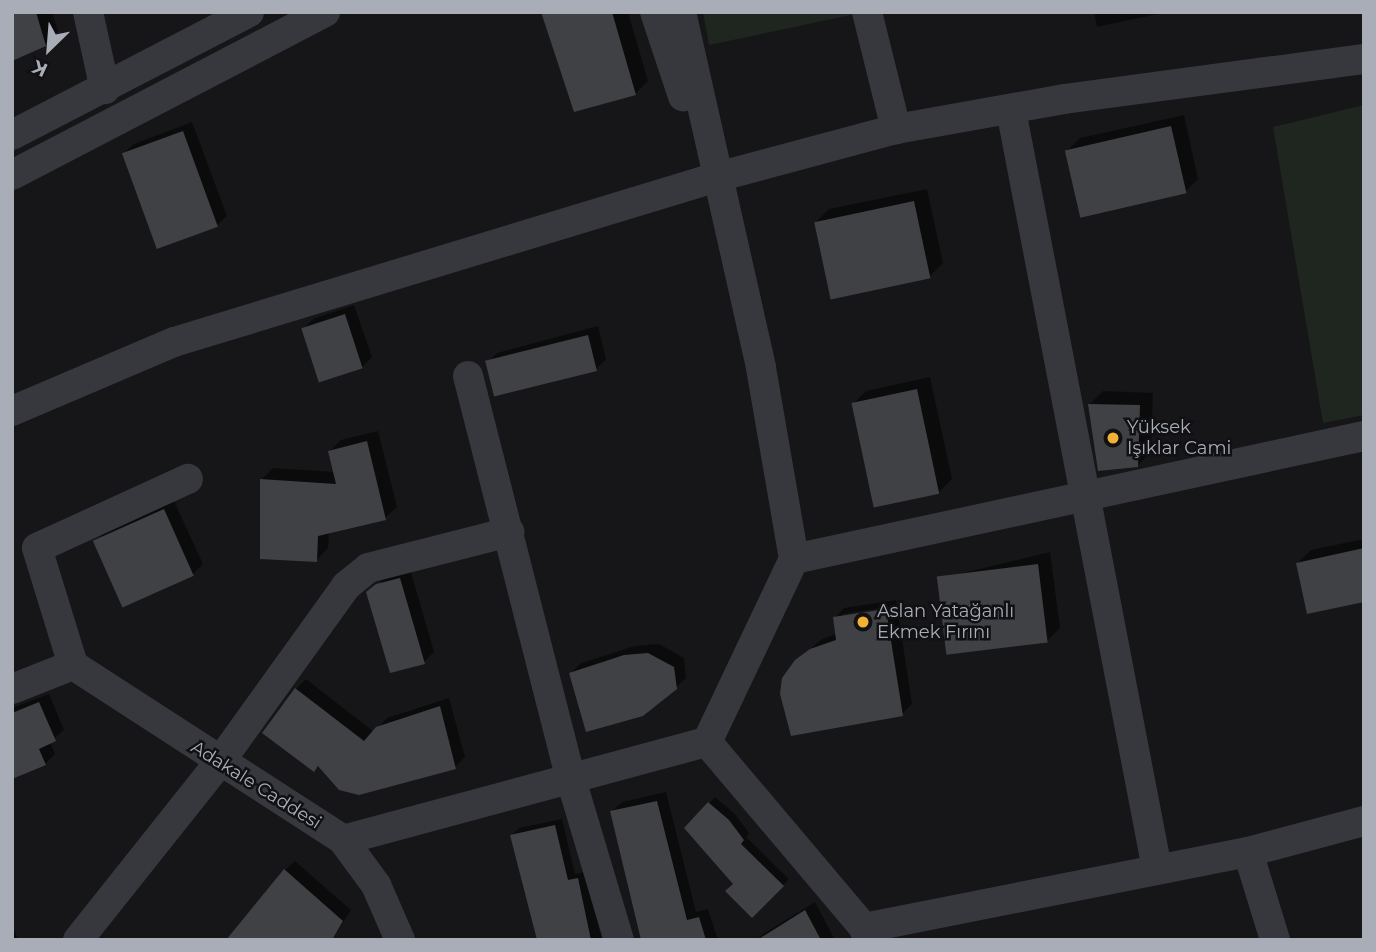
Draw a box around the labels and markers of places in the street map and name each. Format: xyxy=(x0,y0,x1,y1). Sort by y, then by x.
place label: Yüksek Işıklar Cami xyxy=(1127,417,1231,460)
marker: Yüksek Işıklar Cami xyxy=(1105,430,1121,446)
place label: Aslan Yatağanlı Ekmek Fırını xyxy=(877,601,1014,644)
marker: Aslan Yatağanlı Ekmek Fırını xyxy=(855,614,871,630)

